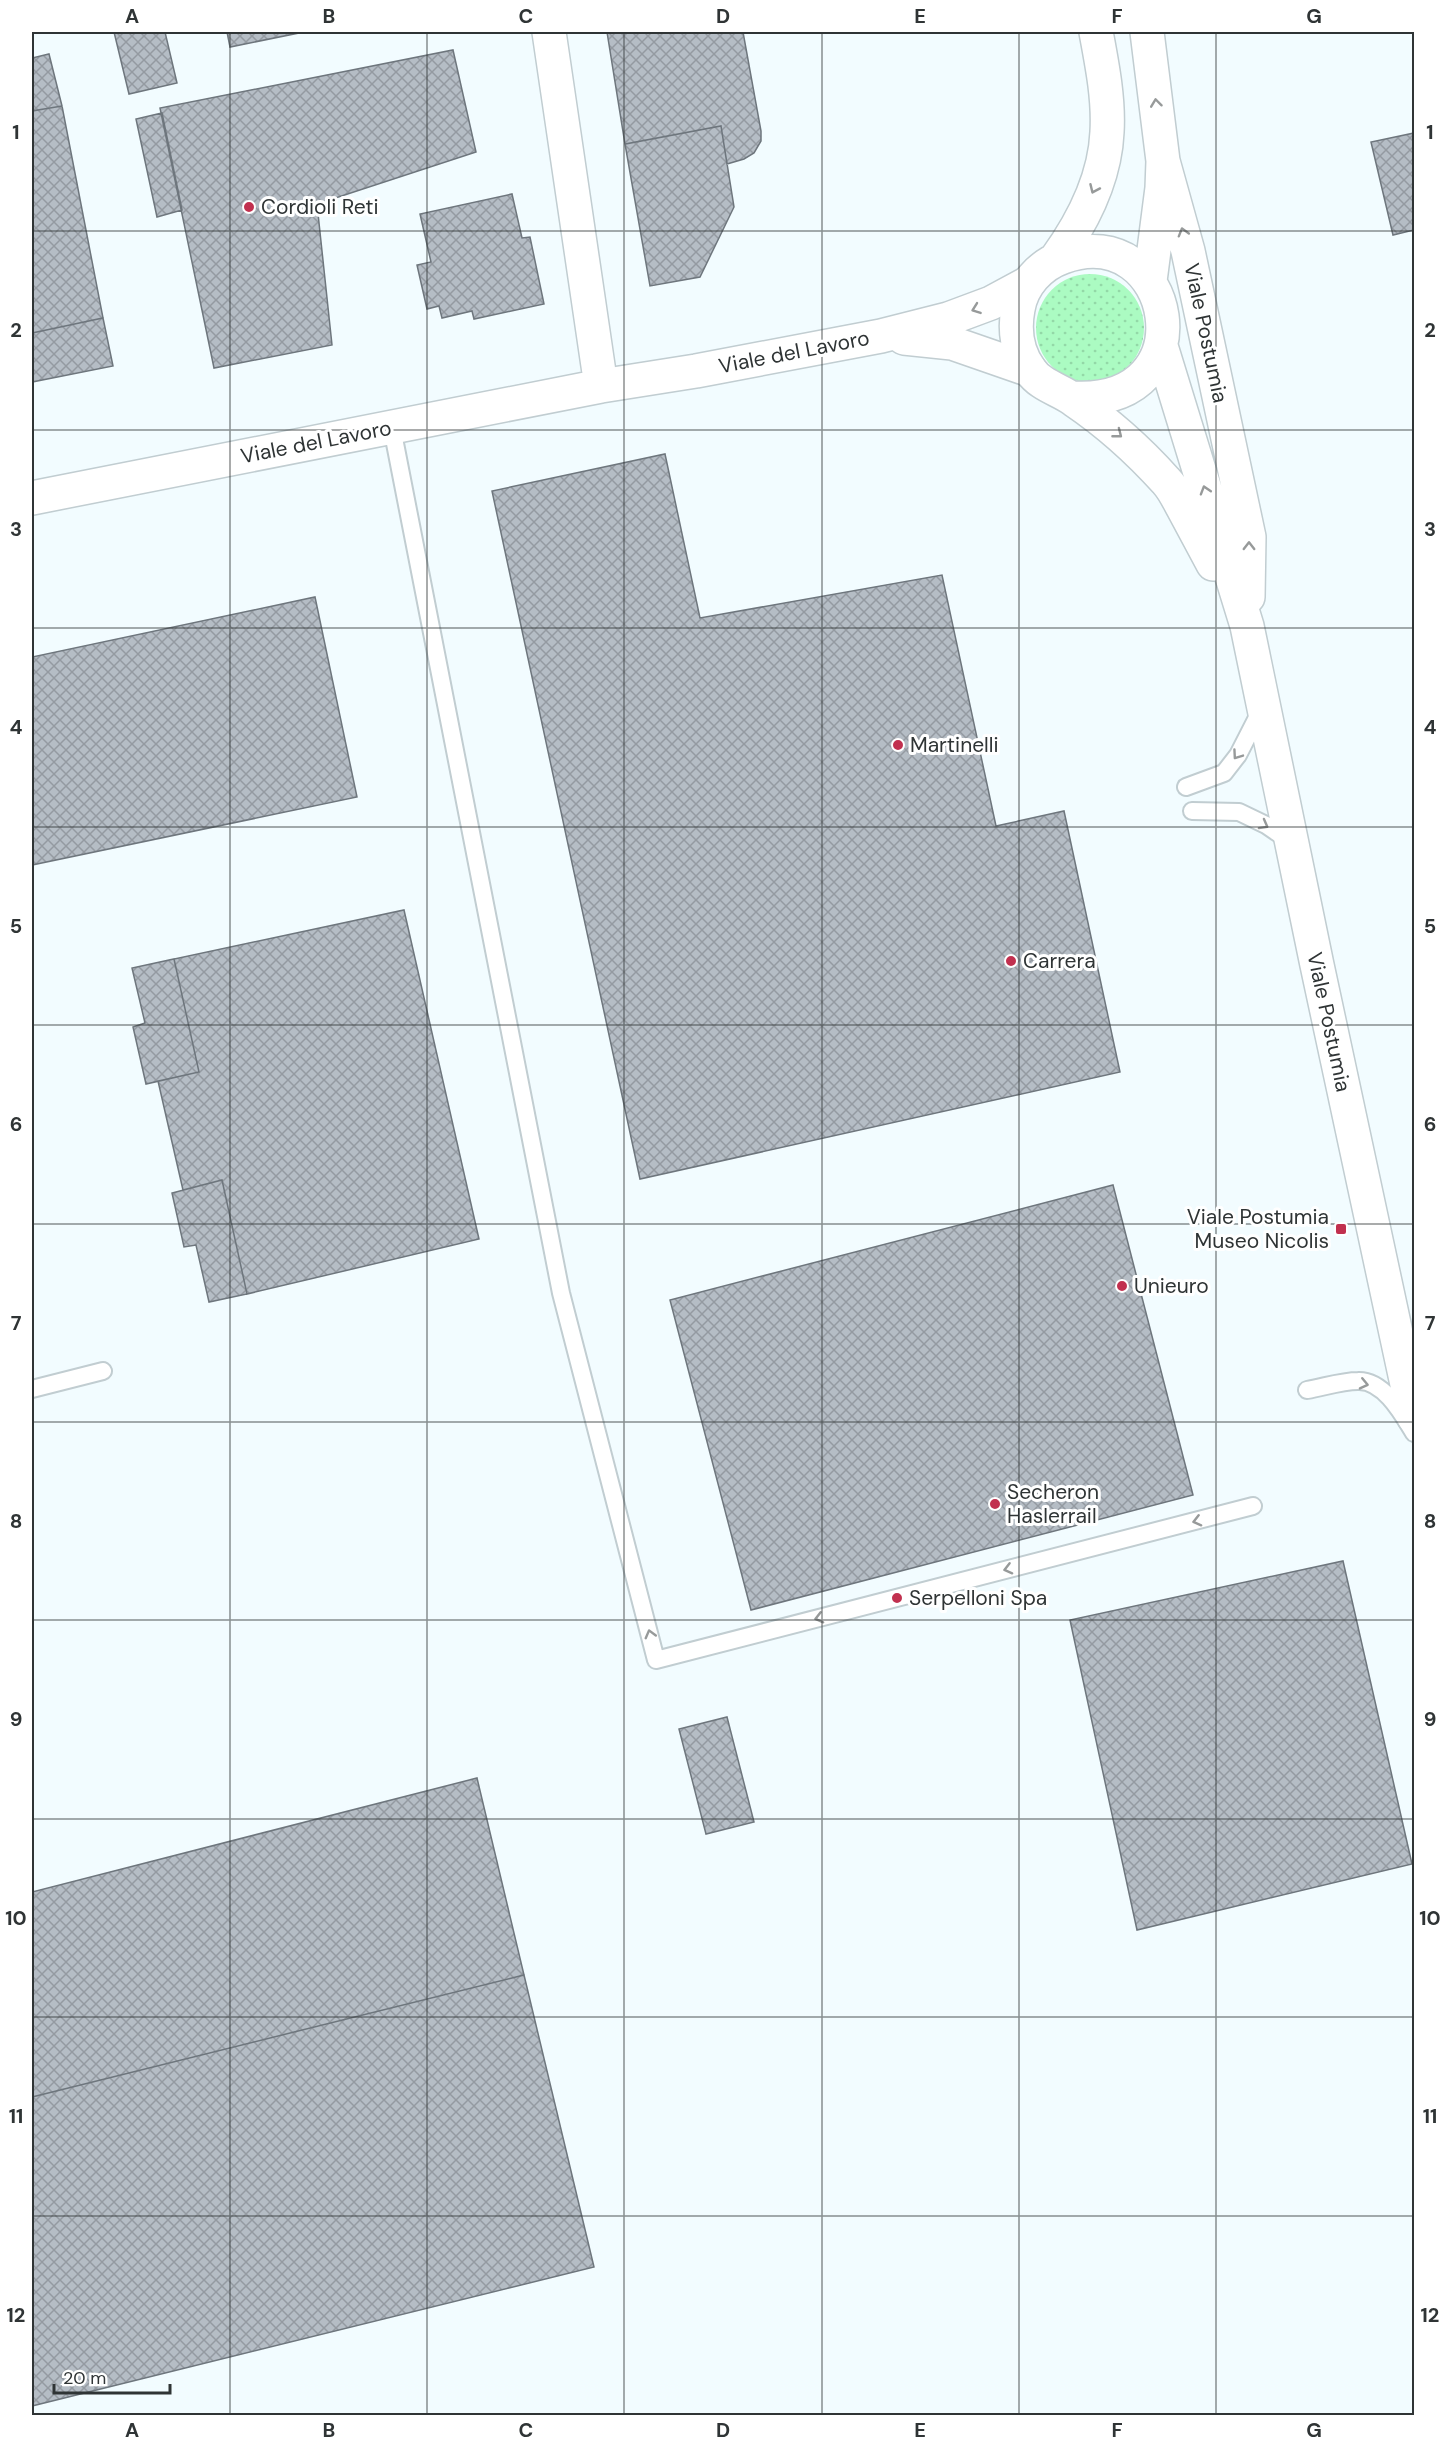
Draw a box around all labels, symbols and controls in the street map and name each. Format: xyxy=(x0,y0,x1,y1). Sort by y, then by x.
text: A xyxy=(125,3,139,29)
text: B xyxy=(323,3,335,29)
text: C xyxy=(519,3,533,29)
text: D xyxy=(716,3,730,29)
text: E xyxy=(914,3,926,29)
text: F xyxy=(1111,3,1123,29)
text: G xyxy=(1306,3,1322,29)
one-way arrow xyxy=(1150,99,1162,108)
text: 1 xyxy=(12,119,20,145)
text: 1 xyxy=(1426,119,1434,145)
one-way arrow xyxy=(1089,182,1101,193)
place label: Cordioli Reti xyxy=(261,193,379,221)
marker: Cordioli Reti xyxy=(242,200,256,214)
one-way arrow xyxy=(1178,227,1190,238)
street label: Viale Postumia xyxy=(1178,261,1234,405)
one-way arrow xyxy=(971,302,982,314)
text: 2 xyxy=(10,317,22,343)
text: 2 xyxy=(1424,317,1436,343)
street label: Viale del Lavoro xyxy=(716,324,872,380)
street label: Viale del Lavoro xyxy=(238,414,394,470)
one-way arrow xyxy=(1111,427,1122,438)
one-way arrow xyxy=(1200,485,1212,496)
text: 3 xyxy=(10,516,22,542)
text: 3 xyxy=(1424,516,1436,542)
one-way arrow xyxy=(1243,542,1255,551)
text: 4 xyxy=(10,714,23,740)
text: 4 xyxy=(1424,714,1437,740)
place label: Martinelli xyxy=(910,731,999,759)
marker: Martinelli xyxy=(891,738,905,752)
one-way arrow xyxy=(1233,748,1244,759)
one-way arrow xyxy=(1258,818,1268,829)
text: 5 xyxy=(10,913,22,939)
text: 5 xyxy=(1424,913,1436,939)
place label: Carrera xyxy=(1023,947,1096,975)
street label: Viale Postumia xyxy=(1301,950,1357,1094)
marker: Carrera xyxy=(1004,954,1018,968)
text: 6 xyxy=(10,1111,22,1137)
text: 6 xyxy=(1424,1111,1436,1137)
place label: Viale Postumia Museo Nicolis xyxy=(1187,1203,1329,1255)
marker: Viale Postumia Museo Nicolis xyxy=(1334,1222,1348,1236)
place label: Unieuro xyxy=(1134,1272,1209,1300)
marker: Unieuro xyxy=(1115,1279,1129,1293)
text: 7 xyxy=(11,1310,22,1336)
text: 7 xyxy=(1425,1310,1436,1336)
one-way arrow xyxy=(1359,1377,1369,1390)
place label: Secheron Haslerrail xyxy=(1007,1478,1099,1530)
marker: Secheron Haslerrail xyxy=(988,1497,1002,1511)
text: 8 xyxy=(10,1508,22,1534)
text: 8 xyxy=(1424,1508,1436,1534)
one-way arrow xyxy=(1192,1513,1202,1526)
one-way arrow xyxy=(1003,1562,1013,1575)
place label: Serpelloni Spa xyxy=(909,1584,1047,1612)
marker: Serpelloni Spa xyxy=(890,1591,904,1605)
one-way arrow xyxy=(814,1611,825,1623)
one-way arrow xyxy=(644,1629,657,1639)
text: 9 xyxy=(10,1706,22,1732)
text: 9 xyxy=(1424,1706,1436,1732)
text: 10 xyxy=(5,1905,27,1931)
text: 10 xyxy=(1419,1905,1441,1931)
text: 11 xyxy=(9,2103,23,2129)
text: 11 xyxy=(1423,2103,1437,2129)
text: 12 xyxy=(7,2302,25,2328)
text: 12 xyxy=(1421,2302,1439,2328)
scale bar xyxy=(54,2357,170,2395)
text: 20 m xyxy=(63,2366,106,2390)
text: A xyxy=(125,2417,139,2443)
text: B xyxy=(323,2417,335,2443)
text: C xyxy=(519,2417,533,2443)
text: D xyxy=(716,2417,730,2443)
text: E xyxy=(914,2417,926,2443)
text: F xyxy=(1111,2417,1123,2443)
text: G xyxy=(1306,2417,1322,2443)

